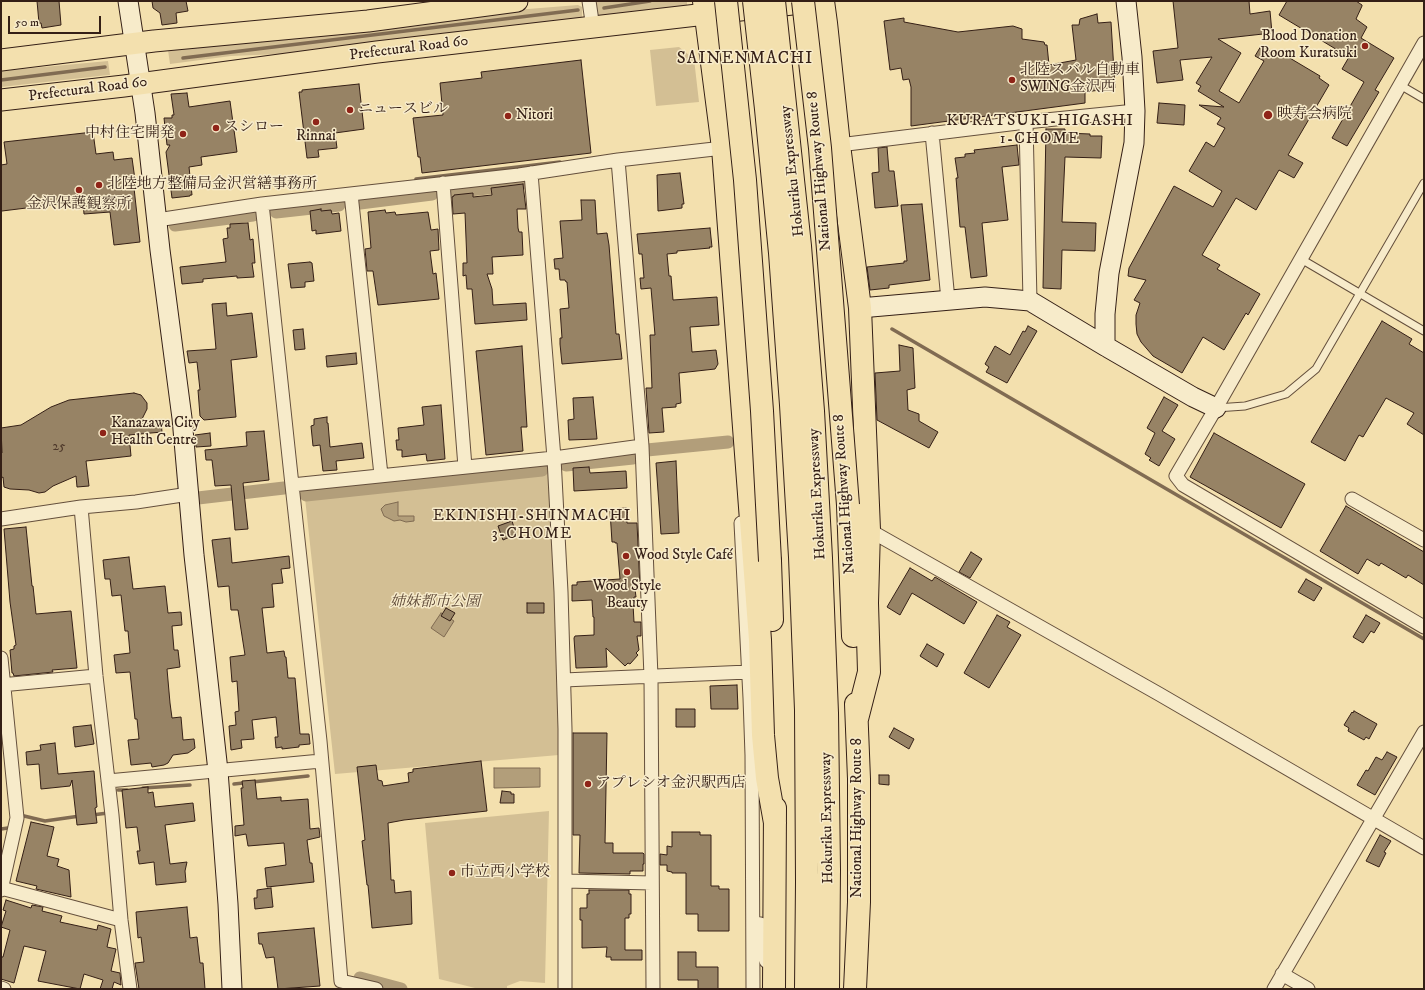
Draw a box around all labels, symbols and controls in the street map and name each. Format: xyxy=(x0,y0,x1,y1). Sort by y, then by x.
scale bar xyxy=(10,8,103,34)
text: 50 m xyxy=(15,15,39,30)
place label: Blood Donation Room Kuratsuki xyxy=(1260,28,1357,63)
street label: Prefectural Road 60 xyxy=(348,33,470,65)
marker: Blood Donation Room Kuratsuki xyxy=(1360,41,1370,51)
district label: SAINENMACHI xyxy=(677,49,813,69)
place label: 北陸スバル自動車 SWING金沢西 xyxy=(1020,62,1140,97)
street label: Prefectural Road 60 xyxy=(27,74,149,106)
marker: 北陸スバル自動車 SWING金沢西 xyxy=(1007,75,1017,85)
street label: National Highway Route 8 xyxy=(804,90,836,252)
place label: ニュースビル xyxy=(358,101,448,119)
marker: ニュースビル xyxy=(345,105,355,115)
street label: Hokuriku Expressway xyxy=(777,105,809,237)
place label: 映寿会病院 xyxy=(1277,106,1352,124)
place label: Nitori xyxy=(516,107,553,125)
marker: 映寿会病院 xyxy=(1262,109,1274,121)
marker: Nitori xyxy=(503,111,513,121)
district label: KURATSUKI-HIGASHI 1-CHOME xyxy=(946,112,1134,150)
marker: Rinnai xyxy=(311,117,321,127)
place label: スシロー xyxy=(224,119,284,137)
marker: スシロー xyxy=(211,123,221,133)
place label: 中村住宅開発 xyxy=(85,125,175,143)
place label: Rinnai xyxy=(296,128,336,146)
marker: 中村住宅開発 xyxy=(178,129,188,139)
place label: 北陸地方整備局金沢営繕事務所 xyxy=(107,176,317,194)
marker: 北陸地方整備局金沢営繕事務所 xyxy=(94,180,104,190)
marker: 金沢保護観察所 xyxy=(74,185,84,195)
place label: 金沢保護観察所 xyxy=(27,196,131,214)
street label: National Highway Route 8 xyxy=(830,413,860,575)
place label: Kanazawa City Health Centre xyxy=(111,415,200,450)
marker: Kanazawa City Health Centre xyxy=(98,428,108,438)
street label: Hokuriku Expressway xyxy=(806,428,830,560)
house number: 25 xyxy=(53,439,65,455)
district label: EKINISHI-SHINMACHI 3-CHOME xyxy=(433,507,631,545)
place label: Wood Style Café xyxy=(634,547,733,565)
marker: Wood Style Café xyxy=(621,551,631,561)
marker: Wood Style Beauty xyxy=(622,567,632,577)
place label: Wood Style Beauty xyxy=(593,578,661,613)
park label: 姉妹都市公園 xyxy=(390,594,480,612)
street label: National Highway Route 8 xyxy=(849,738,867,898)
street label: Hokuriku Expressway xyxy=(818,752,838,884)
place label: アプレシオ金沢駅西店 xyxy=(596,775,746,793)
marker: アプレシオ金沢駅西店 xyxy=(583,779,593,789)
place label: 市立西小学校 xyxy=(460,864,550,882)
marker: 市立西小学校 xyxy=(447,868,457,878)

